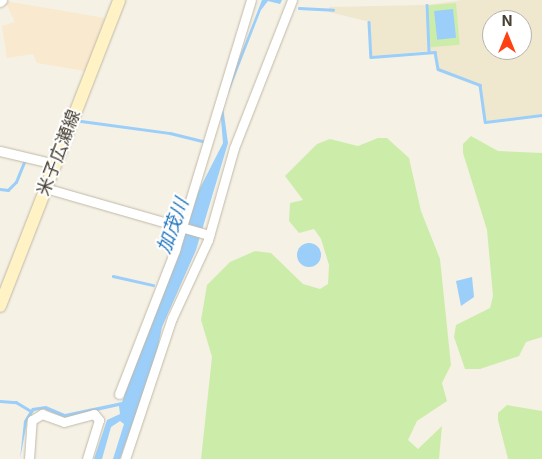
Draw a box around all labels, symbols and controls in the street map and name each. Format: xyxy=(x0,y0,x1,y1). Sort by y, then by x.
north arrow xyxy=(482,10,532,60)
text: N xyxy=(502,12,512,29)
street label: 米子広瀬線 xyxy=(33,107,85,199)
water label: 加茂川 xyxy=(153,195,193,257)

